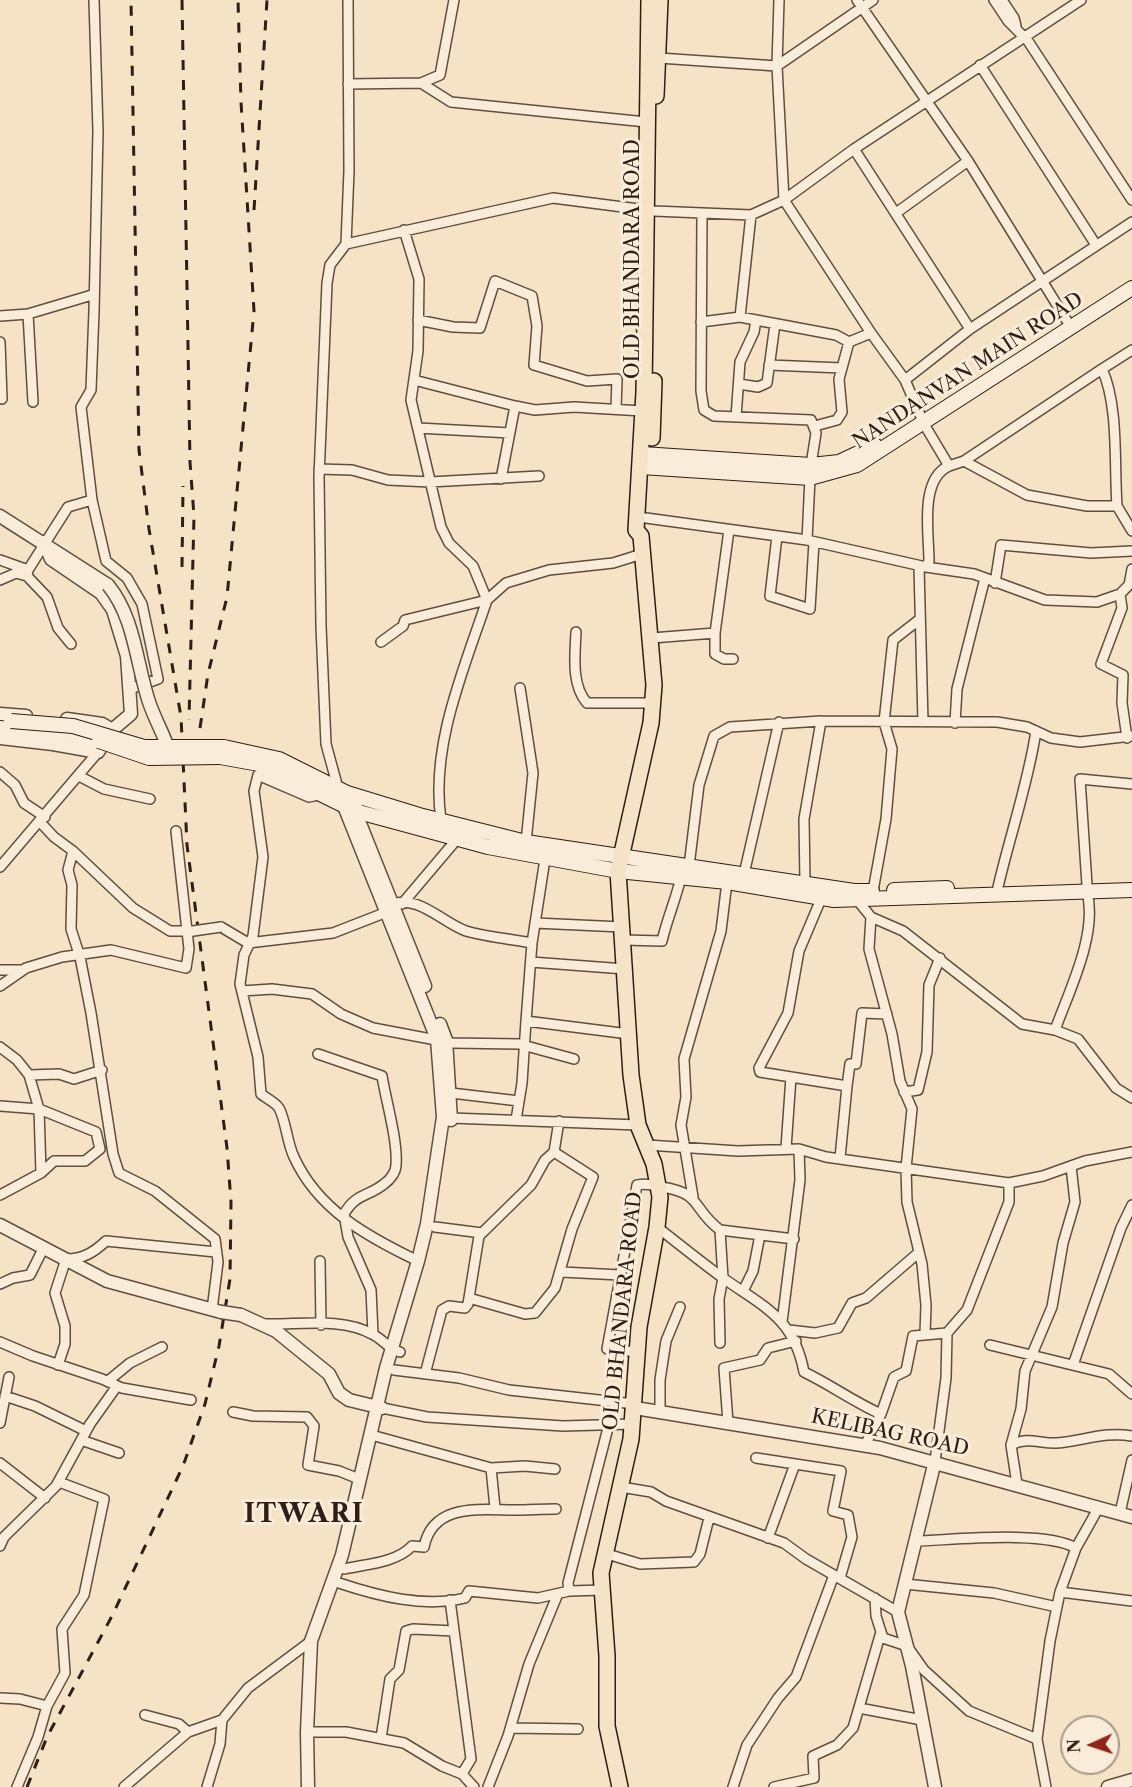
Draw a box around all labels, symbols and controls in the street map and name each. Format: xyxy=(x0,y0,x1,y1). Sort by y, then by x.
street label: OLD BHANDARA ROAD xyxy=(621,139,645,379)
street label: NANDANVAN MAIN ROAD xyxy=(848,287,1088,455)
street label: OLD BHANDARA ROAD xyxy=(599,1190,647,1432)
street label: KELIBAG ROAD xyxy=(809,1405,971,1461)
district label: ITWARI xyxy=(244,1498,364,1530)
north arrow xyxy=(1060,1715,1120,1775)
text: N xyxy=(1064,1738,1084,1753)

